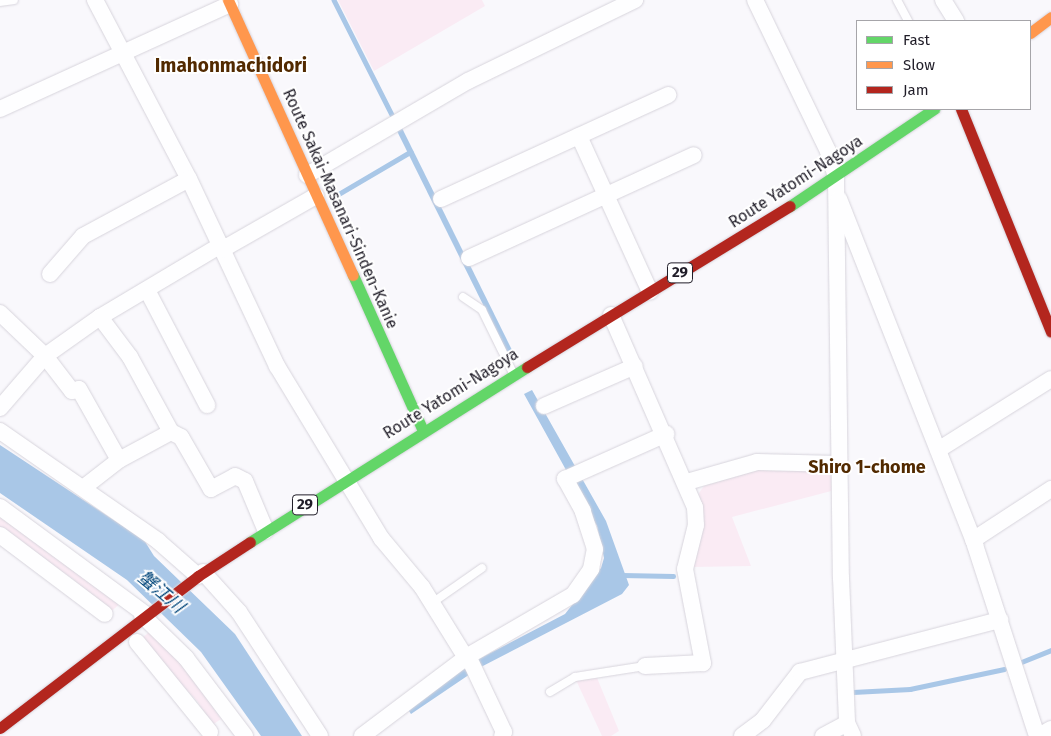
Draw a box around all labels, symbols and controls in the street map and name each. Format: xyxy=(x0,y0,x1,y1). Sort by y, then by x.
legend xyxy=(856,20,1031,110)
text: Fast xyxy=(903,31,930,49)
district label: Imahonmachidori xyxy=(155,55,307,77)
text: Slow xyxy=(903,56,935,74)
text: Jam xyxy=(903,81,929,99)
street label: Route Sakai-Masanari-Sinden-Kanie xyxy=(278,86,402,332)
street label: Route Yatomi-Nagoya xyxy=(726,132,866,232)
road number: 29 xyxy=(666,260,694,286)
street label: Route Yatomi-Nagoya xyxy=(380,345,522,443)
district label: Shiro 1-chome xyxy=(808,456,926,478)
road number: 29 xyxy=(291,492,319,518)
water label: 蟹江川 xyxy=(133,566,189,618)

